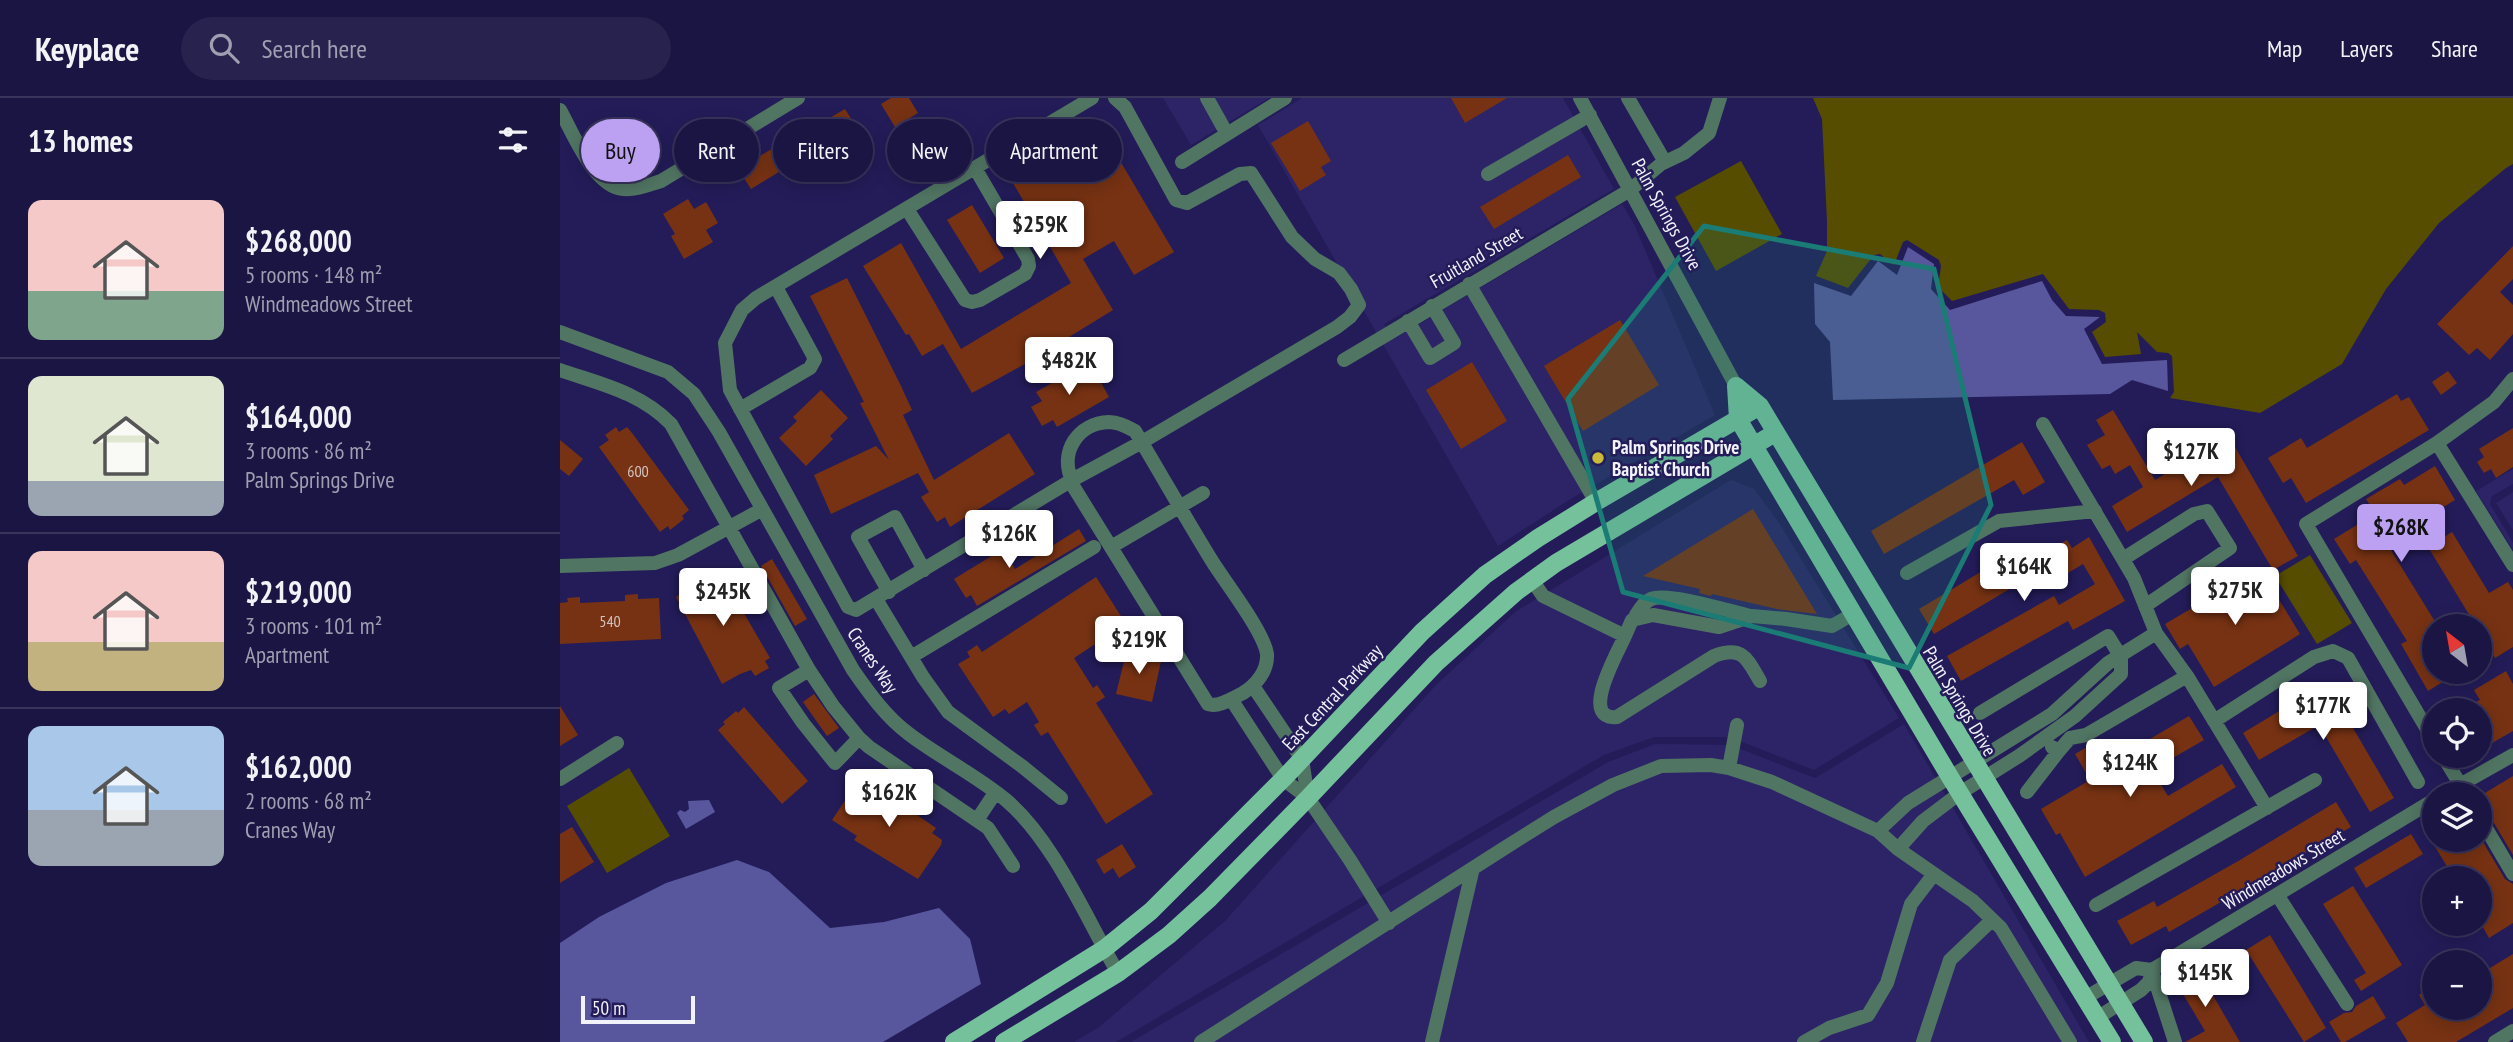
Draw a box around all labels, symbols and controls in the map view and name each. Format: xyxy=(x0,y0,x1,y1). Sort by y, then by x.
search box xyxy=(181,17,671,80)
text: Keyplace xyxy=(35,27,139,70)
icon: search xyxy=(205,29,243,67)
text: Search here xyxy=(261,32,367,65)
text: Map xyxy=(2267,33,2302,64)
text: Layers xyxy=(2340,33,2393,64)
text: Share xyxy=(2431,33,2478,64)
chip: Buy xyxy=(581,119,660,182)
chip: Rent xyxy=(674,119,759,182)
chip: Filters xyxy=(773,119,873,182)
chip: New xyxy=(887,119,972,182)
chip: Apartment xyxy=(986,119,1122,182)
text: 13 homes xyxy=(28,121,133,160)
icon: filters xyxy=(494,121,532,159)
street label: Palm Springs Drive xyxy=(1627,154,1708,274)
pin: $259K xyxy=(991,202,1089,261)
text: $259K xyxy=(1012,209,1068,238)
text: $268,000 xyxy=(245,221,352,260)
street label: Fruitland Street xyxy=(1426,221,1527,293)
icon: home xyxy=(84,228,168,312)
text: 5 rooms · 148 m² xyxy=(245,260,382,289)
text: Windmeadows Street xyxy=(245,289,413,318)
pin: $482K xyxy=(1020,338,1118,397)
text: $482K xyxy=(1041,345,1097,374)
text: $164,000 xyxy=(245,397,352,436)
icon: home xyxy=(84,404,168,488)
pin: $127K xyxy=(2142,428,2240,488)
place label: Palm Springs Drive Baptist Church xyxy=(1612,435,1739,481)
text: 3 rooms · 86 m² xyxy=(245,436,372,465)
text: $127K xyxy=(2163,436,2219,465)
marker: Palm Springs Drive Baptist Church xyxy=(1590,450,1606,466)
house number: 600 xyxy=(627,461,649,481)
text: Palm Springs Drive xyxy=(245,465,395,494)
pin: $268K xyxy=(2352,504,2450,564)
pin: $126K xyxy=(960,510,1058,570)
text: $268K xyxy=(2373,512,2429,541)
text: $126K xyxy=(981,518,1037,547)
pin: $164K xyxy=(1975,544,2073,603)
text: $164K xyxy=(1996,551,2052,580)
pin: $245K xyxy=(674,568,772,628)
pin: $275K xyxy=(2186,568,2284,627)
text: $219,000 xyxy=(245,572,352,611)
text: $275K xyxy=(2207,575,2263,604)
text: $245K xyxy=(695,576,751,605)
icon: home xyxy=(84,579,168,663)
text: 3 rooms · 101 m² xyxy=(245,611,382,640)
house number: 540 xyxy=(599,611,621,631)
north arrow xyxy=(2422,614,2492,684)
map controls xyxy=(2422,614,2492,1020)
pin: $219K xyxy=(1090,616,1188,676)
street label: Cranes Way xyxy=(842,622,904,698)
text: $219K xyxy=(1111,624,1167,653)
street label: East Central Parkway xyxy=(1277,638,1388,755)
text: Apartment xyxy=(245,640,329,669)
street label: Palm Springs Drive xyxy=(1918,642,2002,760)
pin: $177K xyxy=(2274,682,2372,742)
text: $177K xyxy=(2295,690,2351,719)
button: locate xyxy=(2422,698,2492,768)
pin: $124K xyxy=(2081,740,2179,799)
text: $162,000 xyxy=(245,747,352,786)
text: $124K xyxy=(2102,747,2158,776)
icon: home xyxy=(84,754,168,838)
pin: $162K xyxy=(840,770,938,829)
text: $162K xyxy=(861,777,917,806)
button: layers xyxy=(2422,782,2492,852)
text: 2 rooms · 68 m² xyxy=(245,786,372,815)
text: Cranes Way xyxy=(245,815,335,844)
street label: Windmeadows Street xyxy=(2217,823,2349,915)
button: + xyxy=(2422,866,2492,936)
pin: $145K xyxy=(2156,950,2254,1009)
button: − xyxy=(2422,950,2492,1020)
text: $145K xyxy=(2177,957,2233,986)
scale bar xyxy=(581,993,695,1025)
text: 50 m xyxy=(592,996,626,1020)

